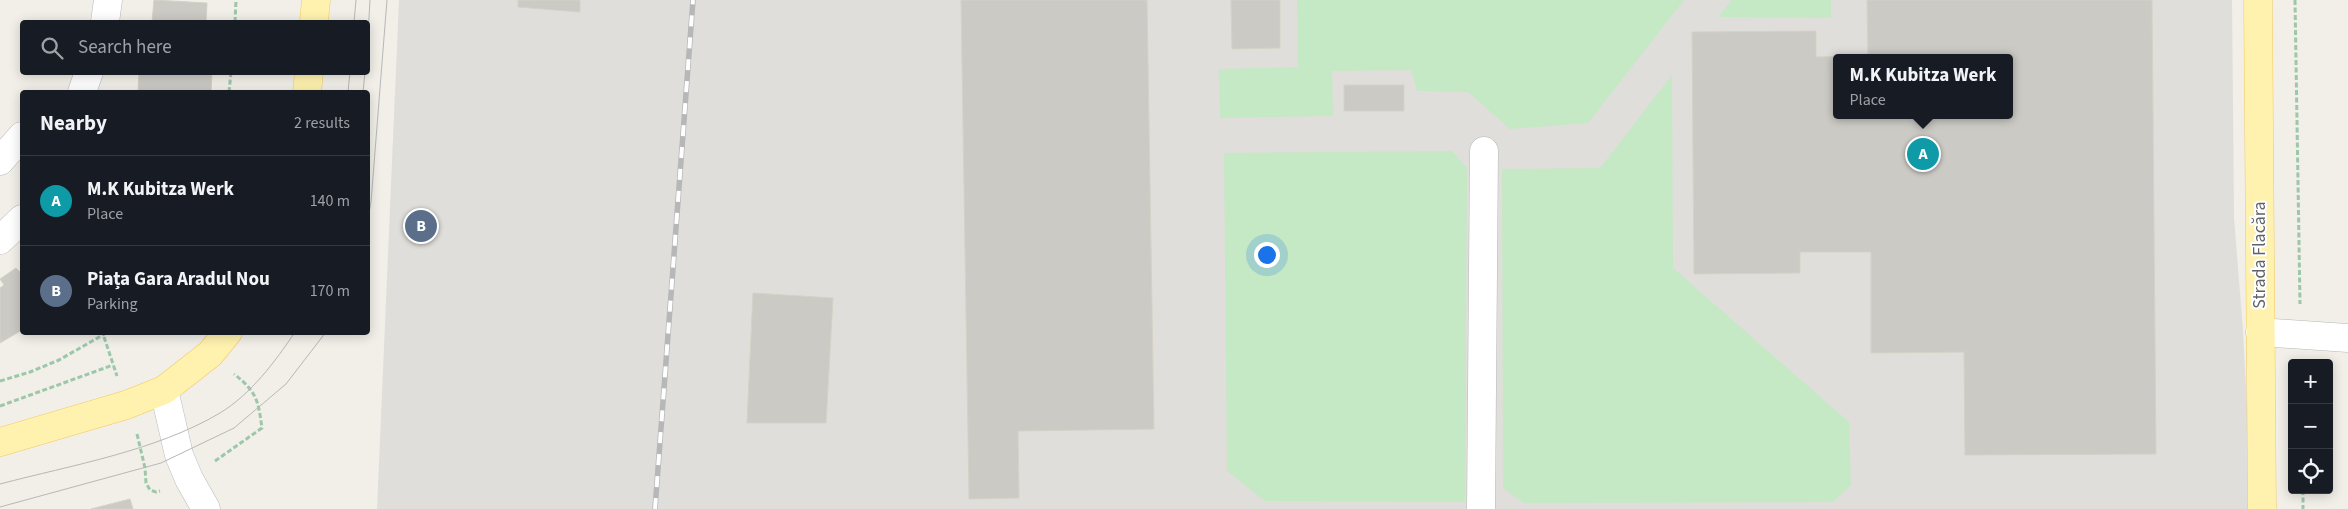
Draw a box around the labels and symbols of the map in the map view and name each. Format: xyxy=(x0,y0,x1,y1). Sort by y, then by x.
pin: A xyxy=(1907,135,1939,173)
street label: Strada Flacăra xyxy=(2247,201,2272,309)
pin: B xyxy=(405,207,437,245)
your location xyxy=(1254,242,1280,268)

